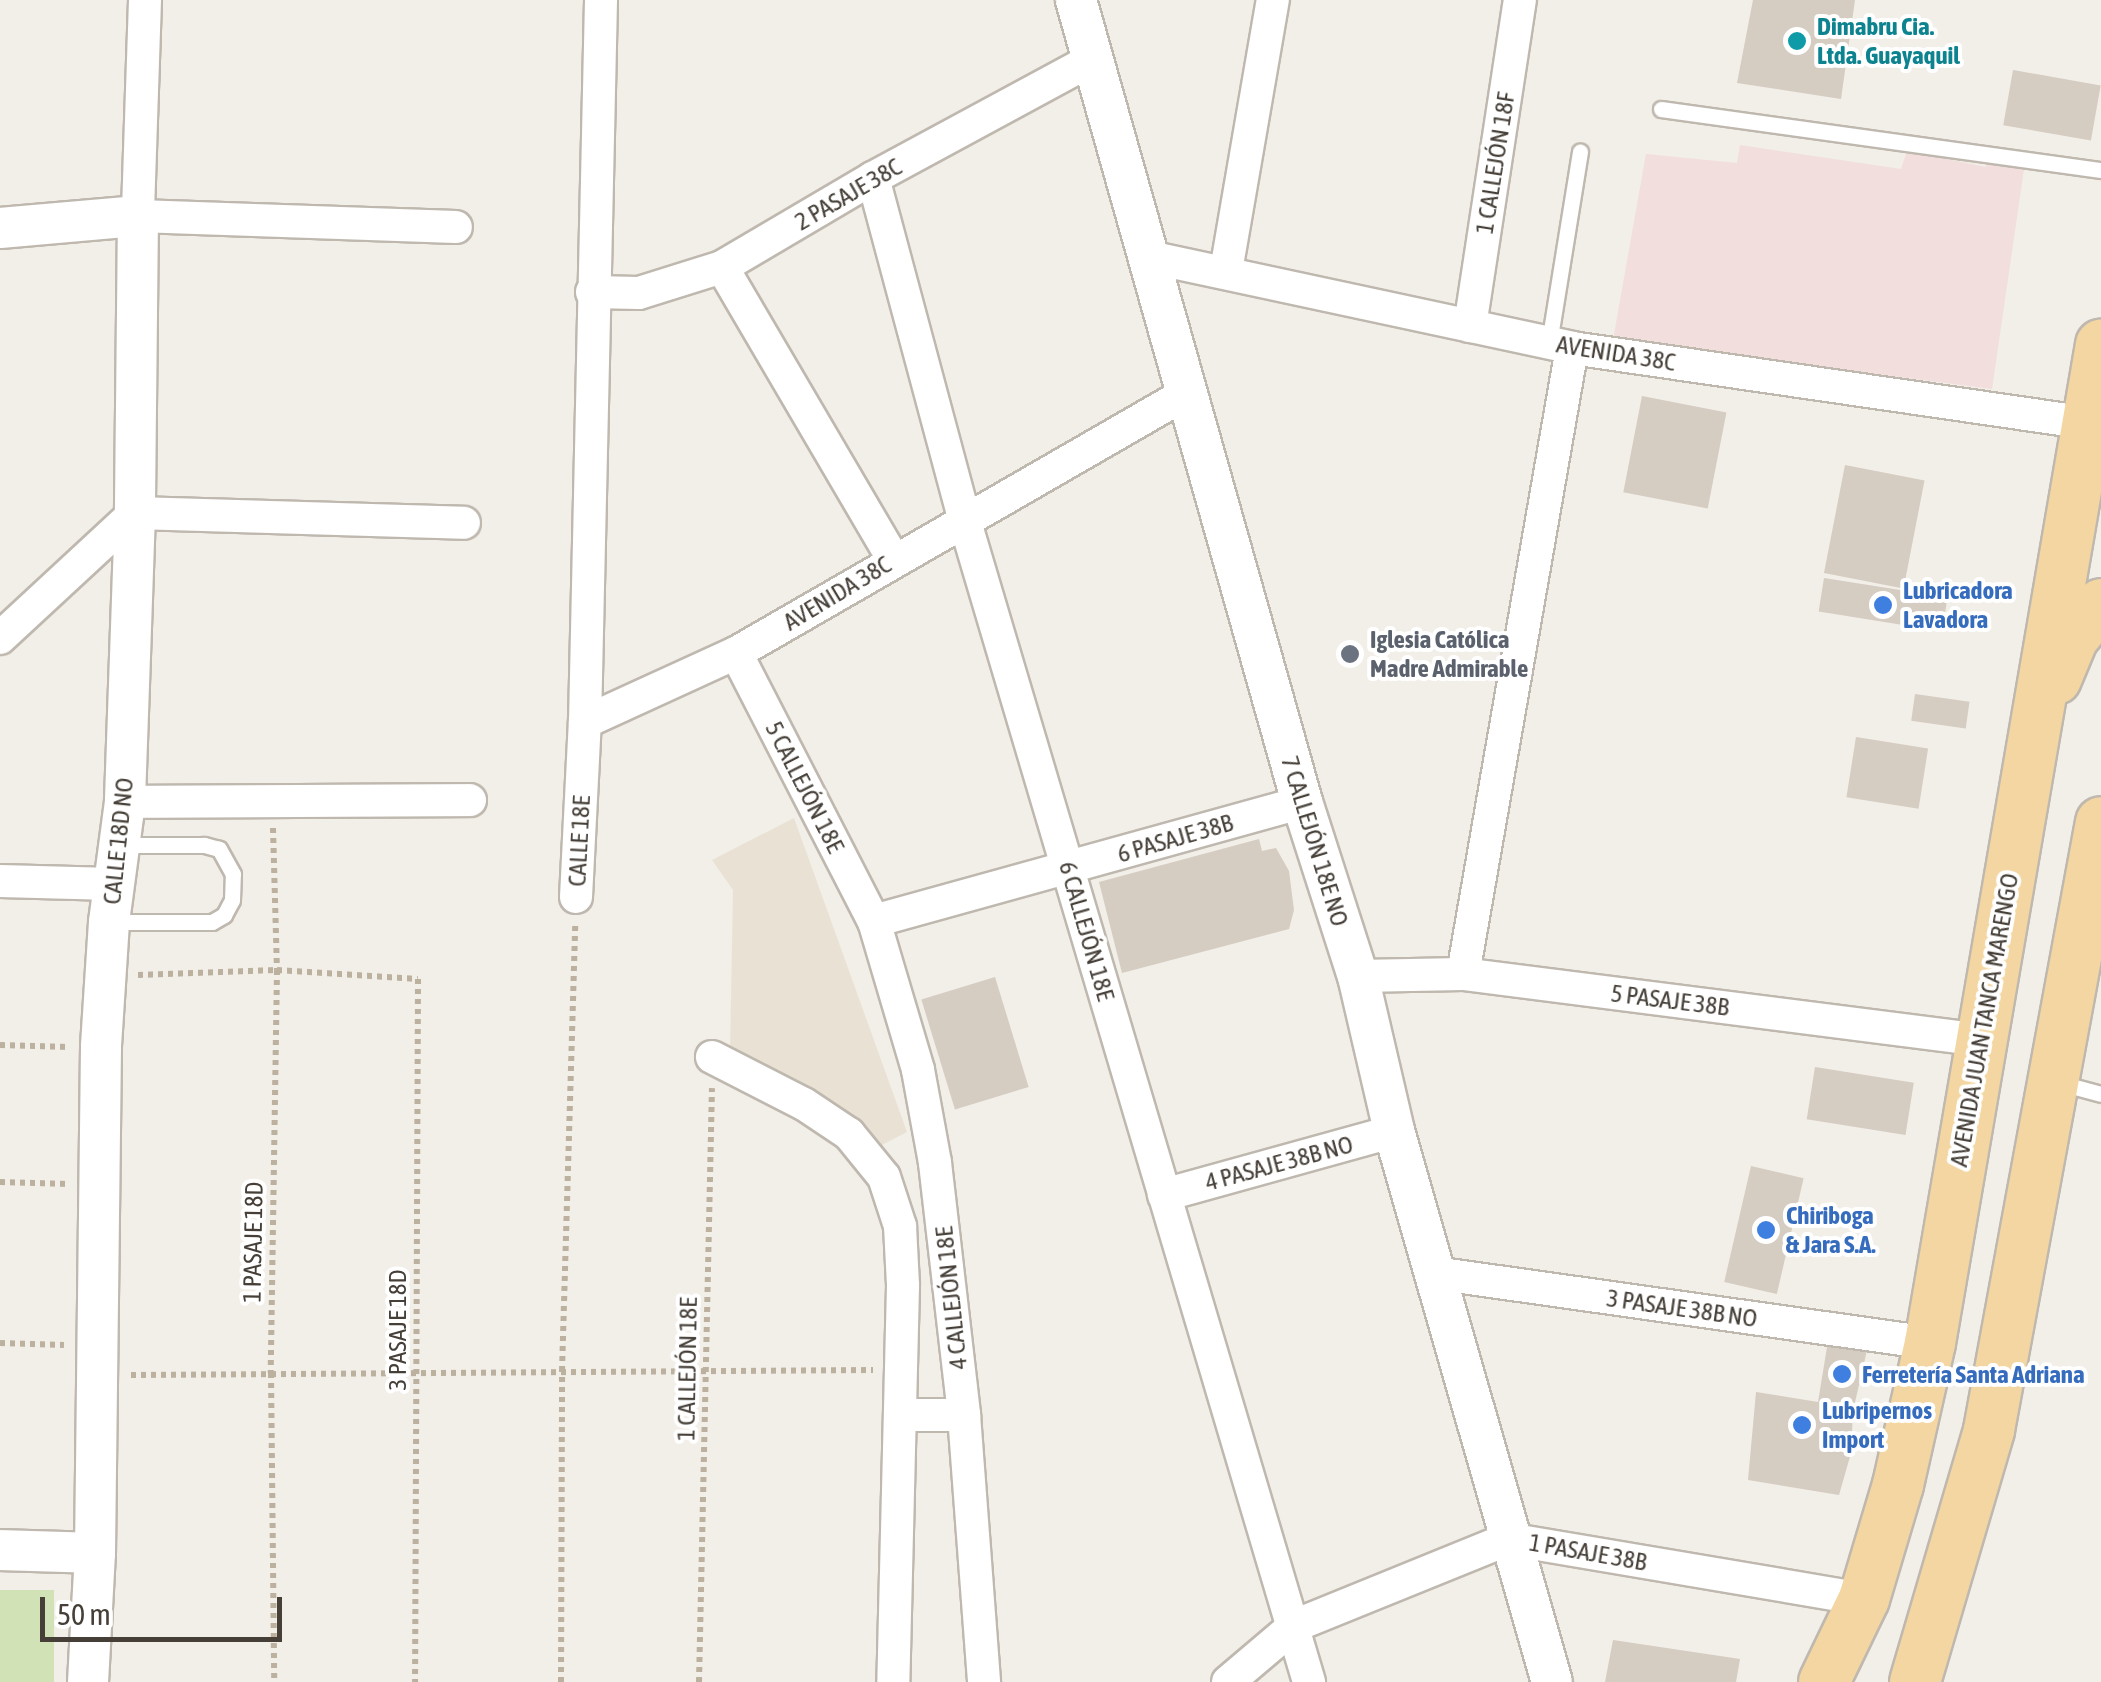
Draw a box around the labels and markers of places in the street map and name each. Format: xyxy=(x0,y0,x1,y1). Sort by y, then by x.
place label: Dimabru Cia. Ltda. Guayaquil xyxy=(1817,12,1960,71)
marker: Dimabru Cia. Ltda. Guayaquil xyxy=(1786,30,1808,52)
place label: Lubricadora Lavadora xyxy=(1903,576,2013,635)
marker: Lubricadora Lavadora xyxy=(1872,594,1894,616)
place label: Iglesia Católica Madre Admirable xyxy=(1370,625,1528,684)
marker: Iglesia Católica Madre Admirable xyxy=(1339,643,1361,665)
place label: Chiriboga & Jara S.A. xyxy=(1786,1201,1876,1260)
marker: Chiriboga & Jara S.A. xyxy=(1755,1219,1777,1241)
place label: Ferretería Santa Adriana xyxy=(1862,1359,2085,1389)
marker: Ferretería Santa Adriana xyxy=(1831,1363,1853,1385)
place label: Lubripernos Import xyxy=(1822,1396,1932,1455)
marker: Lubripernos Import xyxy=(1791,1414,1813,1436)

